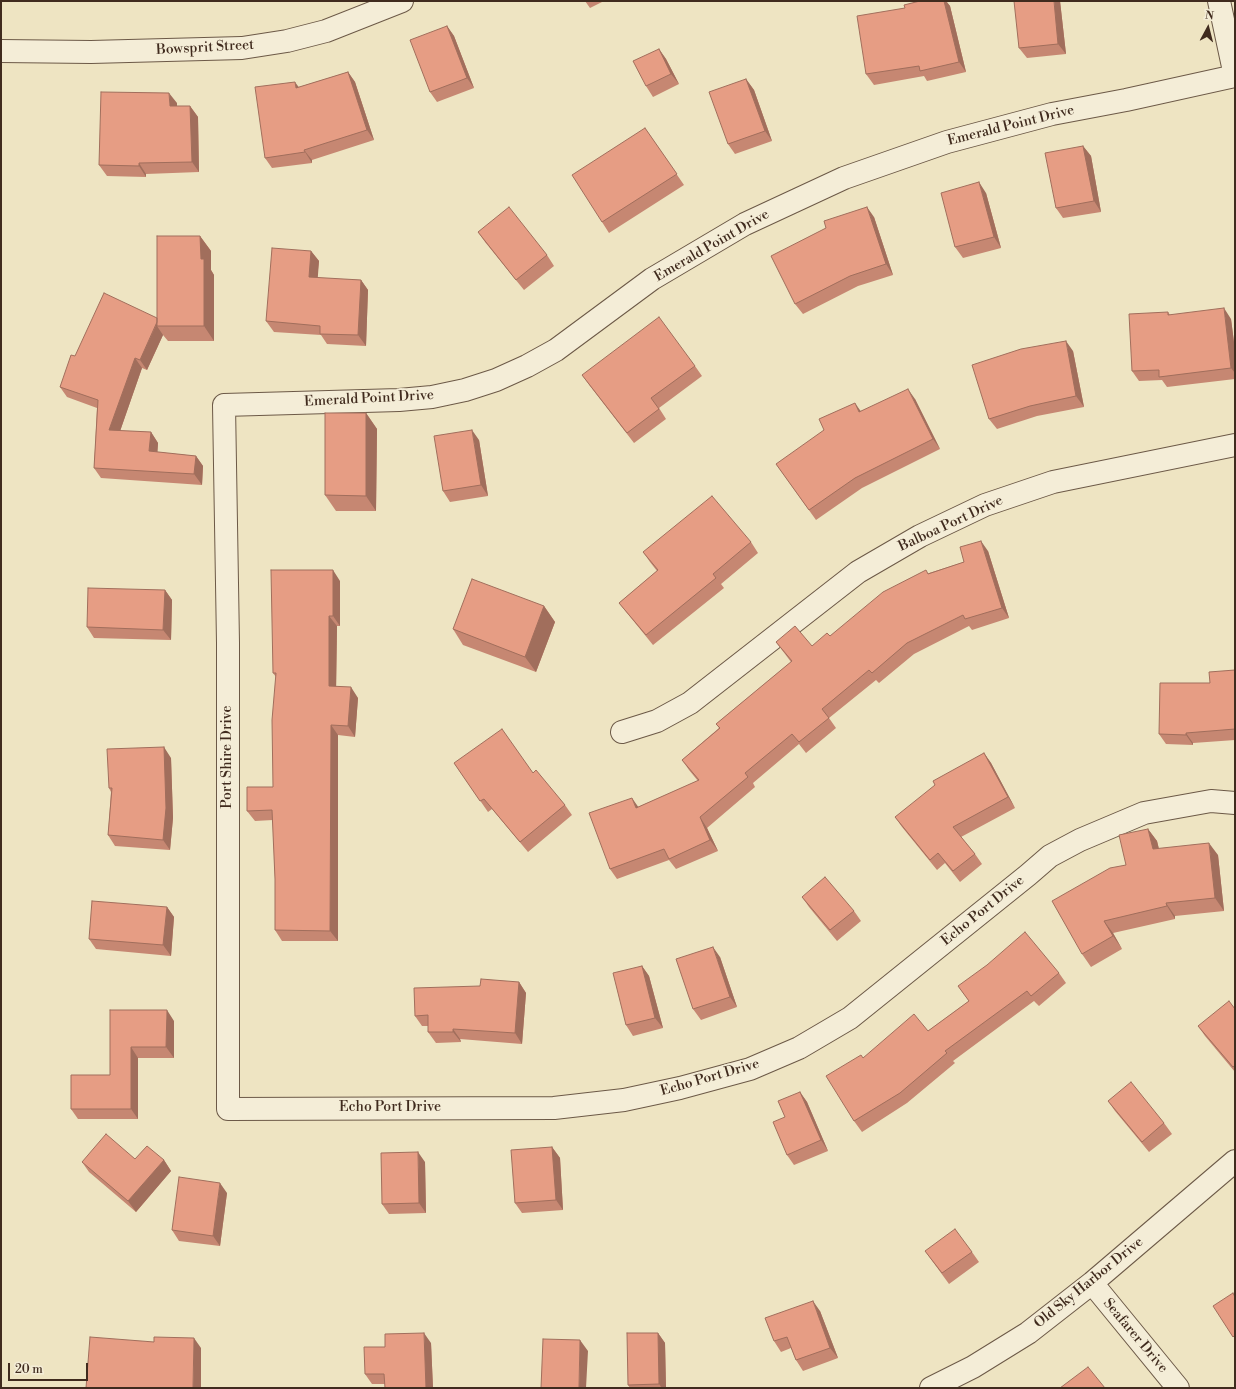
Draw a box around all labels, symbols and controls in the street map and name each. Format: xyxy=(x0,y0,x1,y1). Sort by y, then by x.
north arrow xyxy=(1188,8,1228,48)
text: N xyxy=(1204,9,1215,24)
street label: Bowsprit Street xyxy=(156,37,254,59)
street label: Emerald Point Drive xyxy=(946,102,1076,150)
street label: Emerald Point Drive xyxy=(652,206,772,286)
street label: Emerald Point Drive xyxy=(304,387,434,411)
street label: Balboa Port Drive xyxy=(896,492,1006,556)
street label: Port Shire Drive xyxy=(220,705,236,809)
street label: Echo Port Drive xyxy=(938,872,1028,950)
street label: Echo Port Drive xyxy=(659,1056,761,1100)
street label: Echo Port Drive xyxy=(339,1100,441,1116)
street label: Old Sky Harbor Drive xyxy=(1031,1234,1147,1332)
street label: Seafarer Drive xyxy=(1099,1295,1171,1377)
scale bar xyxy=(10,1355,90,1381)
text: 20 m xyxy=(15,1362,43,1377)

